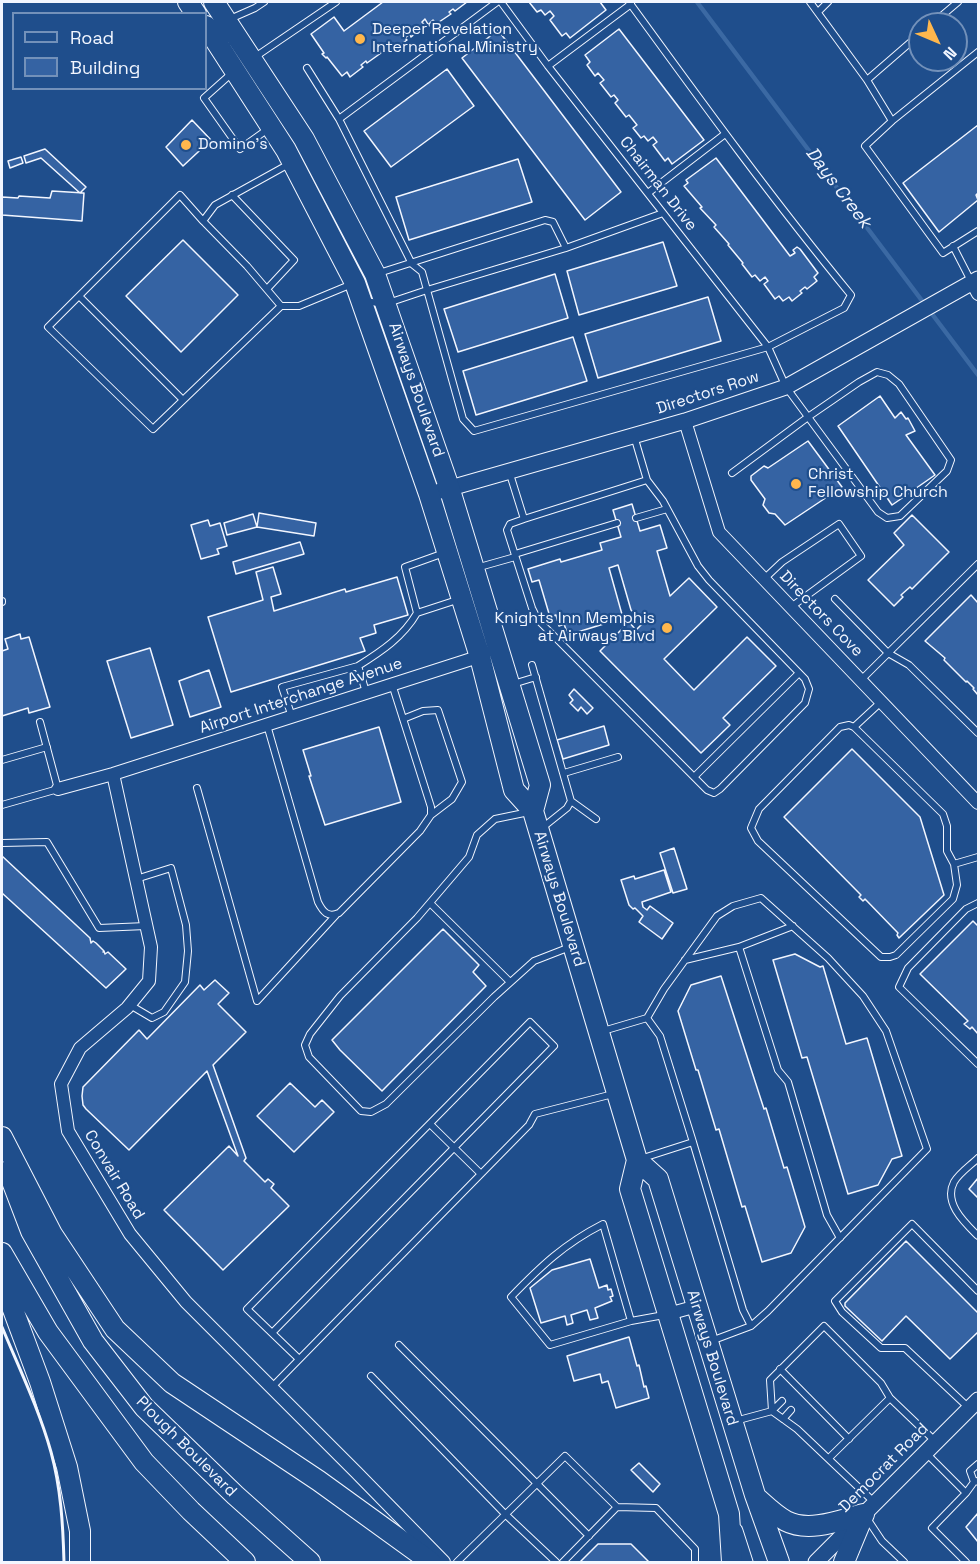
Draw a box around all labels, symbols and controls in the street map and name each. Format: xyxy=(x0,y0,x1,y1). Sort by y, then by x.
legend xyxy=(12,12,207,90)
north arrow xyxy=(908,12,968,72)
place label: Deeper Revelation International Ministry xyxy=(372,20,538,58)
text: Road xyxy=(70,26,114,49)
marker: Deeper Revelation International Ministry xyxy=(353,32,367,46)
text: N xyxy=(939,42,961,65)
text: Building xyxy=(70,56,140,79)
street label: Chairman Drive xyxy=(615,133,701,235)
place label: Domino's xyxy=(198,135,268,155)
marker: Domino's xyxy=(179,138,193,152)
water label: Days Creek xyxy=(800,143,876,233)
street label: Airways Boulevard xyxy=(384,320,448,460)
street label: Directors Row xyxy=(654,367,762,419)
place label: Christ Fellowship Church xyxy=(808,465,948,503)
marker: Christ Fellowship Church xyxy=(789,477,803,491)
street label: Directors Cove xyxy=(775,567,867,661)
place label: Knights Inn Memphis at Airways Blvd xyxy=(495,609,655,647)
marker: Knights Inn Memphis at Airways Blvd xyxy=(660,621,674,635)
street label: Airport Interchange Avenue xyxy=(197,654,405,738)
street label: Airways Boulevard xyxy=(529,829,589,969)
street label: Convair Road xyxy=(80,1127,148,1223)
street label: Airways Boulevard xyxy=(682,1288,742,1428)
street label: Plough Boulevard xyxy=(132,1393,240,1501)
street label: Democrat Road xyxy=(835,1419,933,1517)

